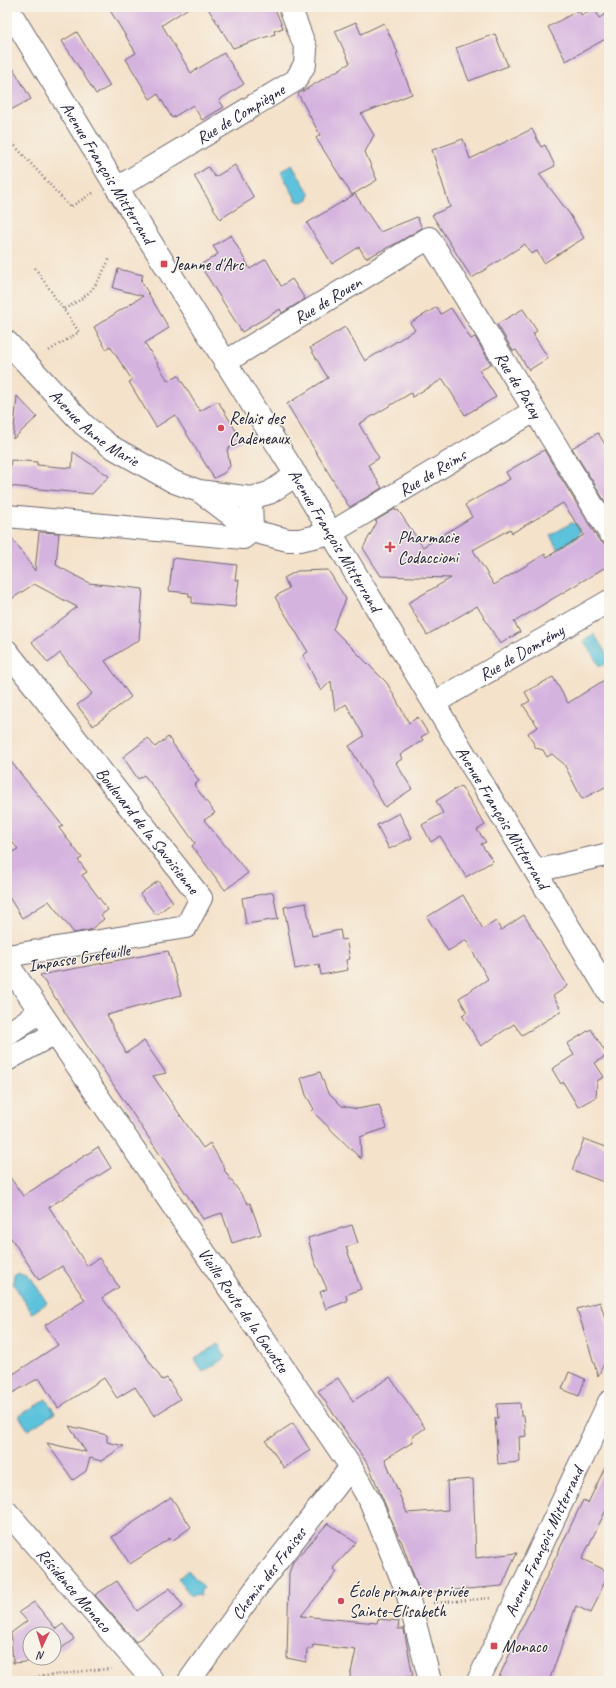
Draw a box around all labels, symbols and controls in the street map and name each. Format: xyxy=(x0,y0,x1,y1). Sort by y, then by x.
street label: Rue de Compiègne xyxy=(192,78,290,148)
street label: Avenue François Mitterrand xyxy=(56,98,161,250)
place label: Jeanne d'Arc xyxy=(171,254,244,275)
marker: Jeanne d'Arc xyxy=(159,259,169,269)
street label: Rue de Rouen xyxy=(290,270,366,328)
street label: Rue de Patay xyxy=(491,348,548,423)
street label: Avenue Anne Marie xyxy=(45,384,144,471)
place label: Relais des Cadeneaux xyxy=(229,408,291,449)
marker: Relais des Cadeneaux xyxy=(216,423,226,433)
street label: Rue de Reims xyxy=(395,443,471,500)
street label: Avenue François Mitterrand xyxy=(284,465,388,617)
place label: Pharmacie Codaccioni xyxy=(398,527,460,568)
marker: Pharmacie Codaccioni xyxy=(385,542,395,552)
street label: Rue de Domrémy xyxy=(475,619,568,685)
street label: Avenue François Mitterrand xyxy=(452,742,555,894)
street label: Boulevard de la Savoisienne xyxy=(92,763,205,899)
street label: Impasse Grefeuille xyxy=(27,939,133,976)
street label: Vieille Route de la Gavotte xyxy=(194,1243,295,1378)
street label: Avenue François Mitterrand xyxy=(499,1461,589,1620)
street label: Chemin des Fraises xyxy=(227,1522,311,1623)
street label: Résidence Monaco xyxy=(32,1544,117,1637)
place label: École primaire privée Sainte-Elisabeth xyxy=(349,1580,469,1622)
marker: École primaire privée Sainte-Elisabeth xyxy=(336,1596,346,1606)
north arrow xyxy=(22,1626,62,1666)
place label: Monaco xyxy=(502,1636,548,1657)
marker: Monaco xyxy=(489,1641,499,1651)
text: N xyxy=(35,1649,45,1663)

